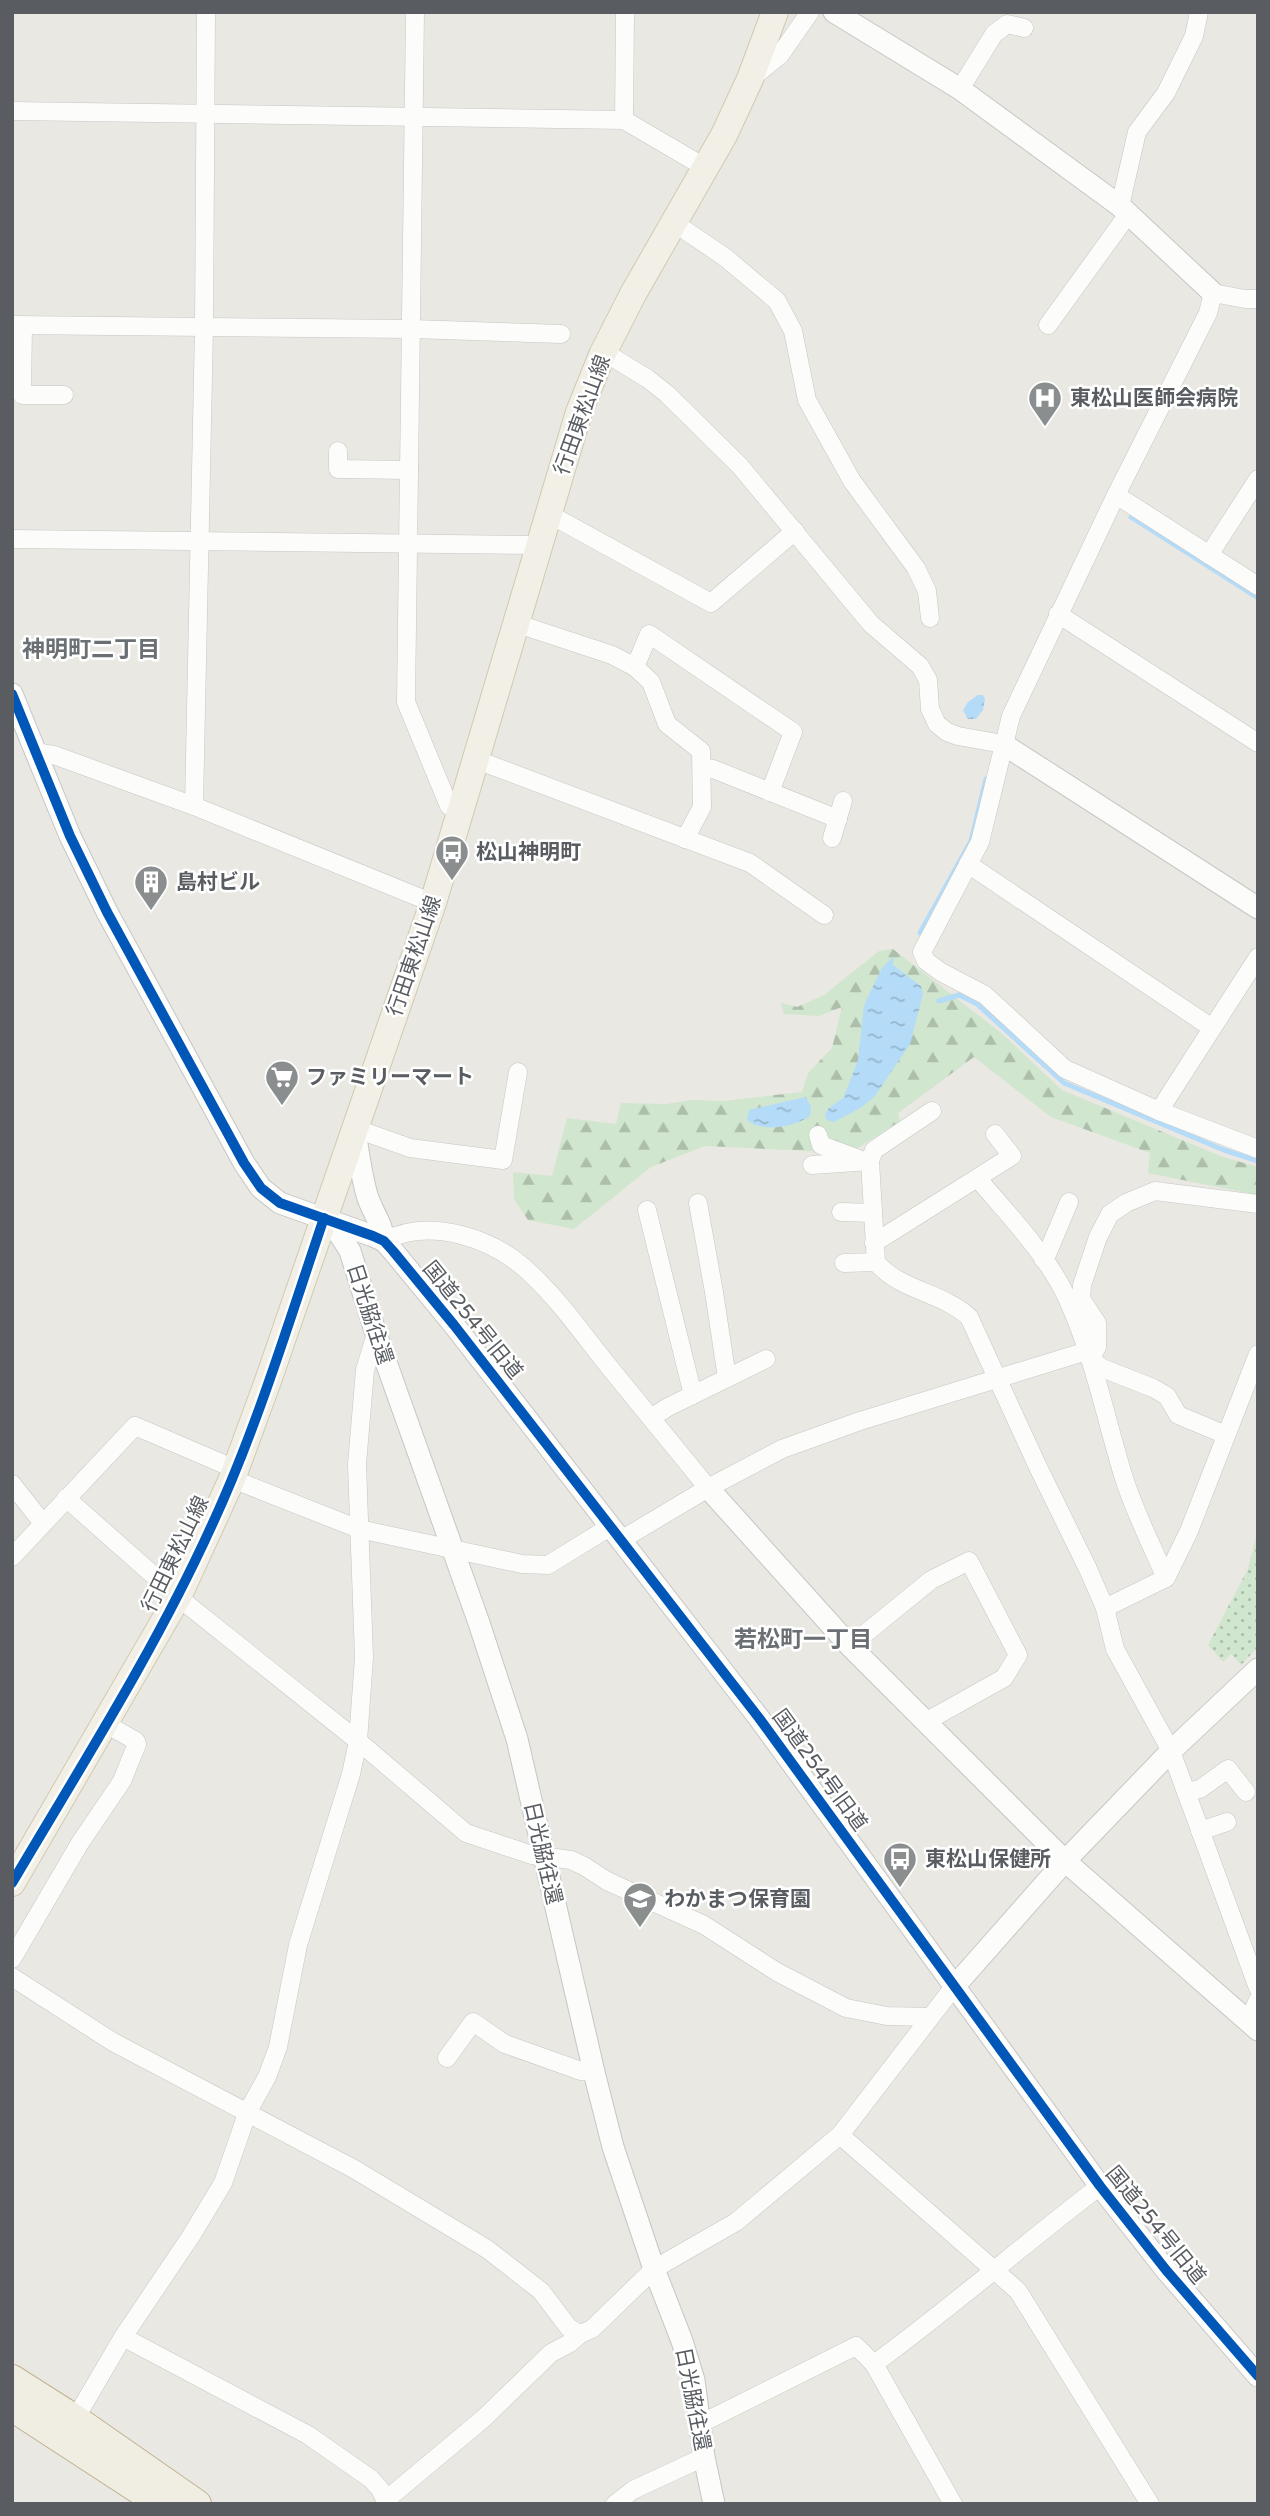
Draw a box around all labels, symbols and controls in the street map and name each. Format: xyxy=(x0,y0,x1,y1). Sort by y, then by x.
street label: 行田東松山線 xyxy=(549,352,616,479)
hospital icon: 東松山医師会病院 xyxy=(1026,379,1064,428)
place label: 東松山医師会病院 xyxy=(1070,386,1238,411)
district label: 神明町二丁目 xyxy=(22,636,160,664)
bus stop icon: 松山神明町 xyxy=(433,833,471,882)
place label: 松山神明町 xyxy=(476,840,581,865)
building icon: 島村ビル xyxy=(132,863,170,912)
place label: 島村ビル xyxy=(176,870,260,895)
street label: 行田東松山線 xyxy=(382,893,447,1020)
supermarket icon: ファミリーマート xyxy=(263,1058,301,1107)
place label: ファミリーマート xyxy=(306,1065,474,1090)
street label: 国道254号旧道 xyxy=(417,1256,528,1384)
street label: 日光脇往還 xyxy=(341,1260,398,1368)
street label: 行田東松山線 xyxy=(137,1492,214,1616)
district label: 若松町一丁目 xyxy=(734,1626,872,1654)
street label: 国道254号旧道 xyxy=(767,1704,872,1836)
street label: 日光脇往還 xyxy=(519,1799,567,1907)
bus stop icon: 東松山保健所 xyxy=(881,1840,919,1889)
place label: 東松山保健所 xyxy=(925,1847,1051,1872)
school or university icon: わかまつ保育園 xyxy=(621,1880,659,1929)
place label: わかまつ保育園 xyxy=(664,1887,811,1912)
street label: 国道254号旧道 xyxy=(1100,2161,1211,2289)
street label: 日光脇往還 xyxy=(670,2345,715,2453)

